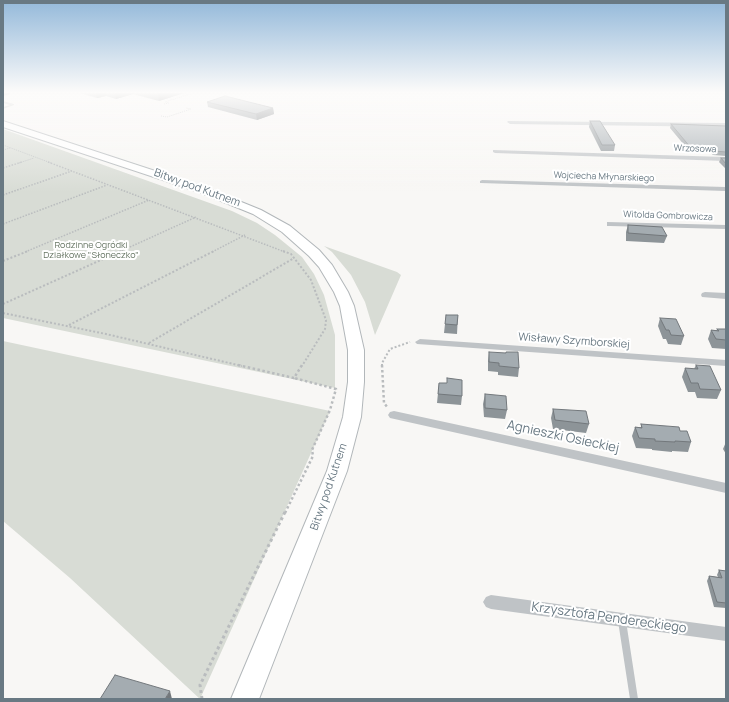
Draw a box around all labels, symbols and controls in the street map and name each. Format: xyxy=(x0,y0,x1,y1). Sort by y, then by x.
street label: Wrzosowa xyxy=(673,143,717,155)
street label: Bitwy pod Kutnem xyxy=(152,166,242,210)
street label: Wojciecha Młynarskiego xyxy=(553,170,655,184)
street label: Witolda Gombrowicza xyxy=(623,209,713,223)
park label: Rodzinne Ogródki Działkowe "Słoneczko" xyxy=(43,240,139,261)
street label: Wisławy Szymborskiej xyxy=(518,331,630,351)
street label: Agnieszki Osieckiej xyxy=(505,417,621,457)
street label: Bitwy pod Kutnem xyxy=(308,442,350,532)
street label: Krzysztofa Pendereckiego xyxy=(530,599,688,637)

